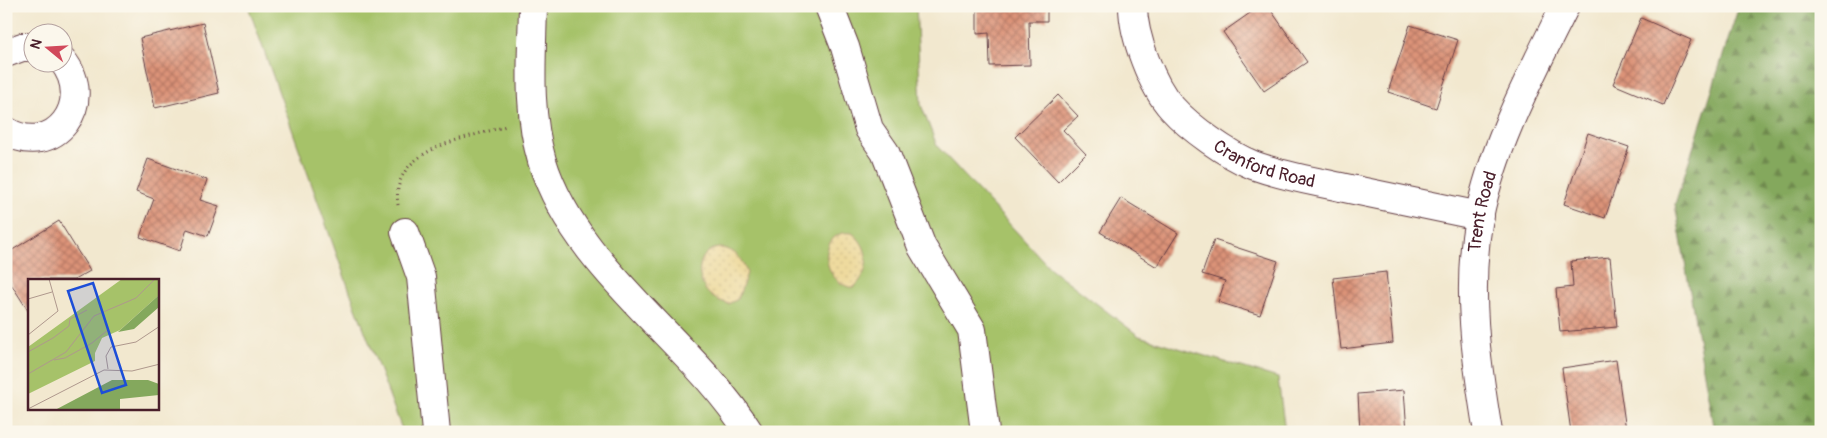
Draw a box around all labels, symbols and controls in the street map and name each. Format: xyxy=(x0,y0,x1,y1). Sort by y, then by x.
north arrow xyxy=(22,22,72,72)
text: N xyxy=(27,37,46,51)
street label: Cranford Road xyxy=(1209,134,1317,193)
street label: Trent Road xyxy=(1463,168,1502,253)
inset map xyxy=(28,279,159,410)

